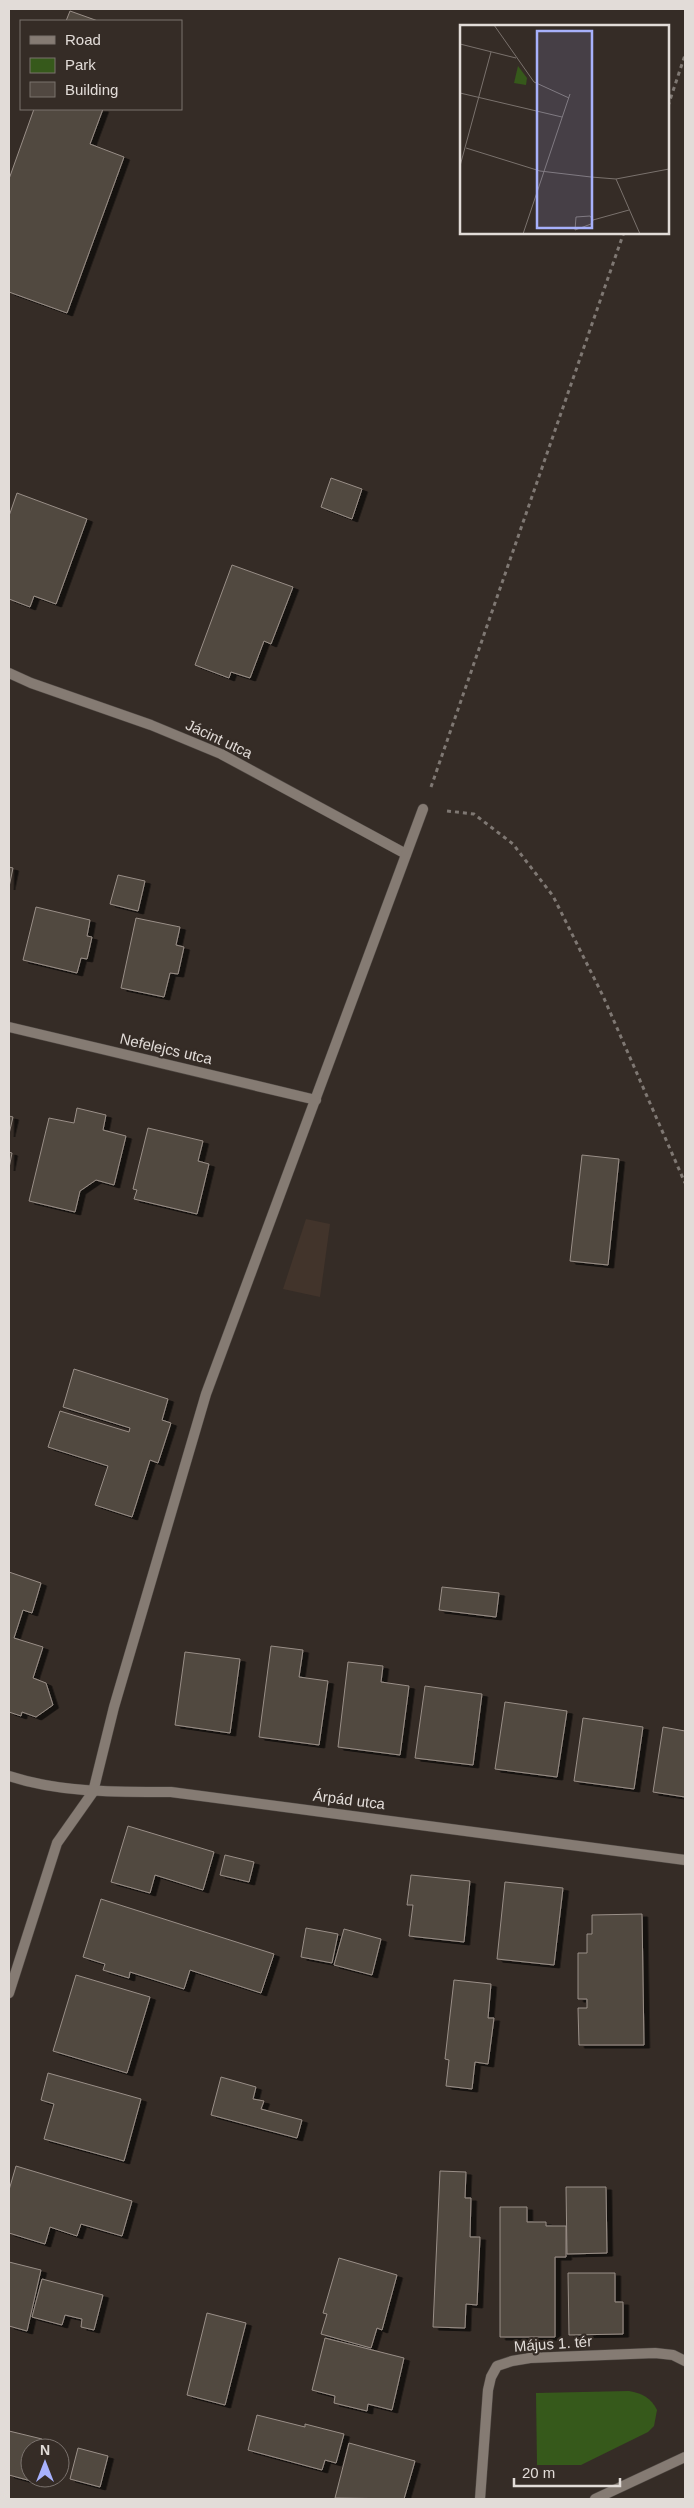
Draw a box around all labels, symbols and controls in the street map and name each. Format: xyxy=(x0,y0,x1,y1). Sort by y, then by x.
legend xyxy=(20,20,182,110)
inset map xyxy=(460,25,669,234)
text: Road xyxy=(65,31,101,48)
text: Park xyxy=(65,56,96,73)
text: Building xyxy=(65,81,118,98)
street label: Jácint utca xyxy=(183,716,256,762)
street label: Nefelejcs utca xyxy=(118,1030,215,1068)
street label: Árpád utca xyxy=(312,1787,387,1812)
street label: Május 1. tér xyxy=(513,2332,593,2355)
north arrow xyxy=(20,2438,70,2488)
text: N xyxy=(40,2442,50,2458)
scale bar xyxy=(514,2456,620,2488)
text: 20 m xyxy=(522,2464,555,2481)

